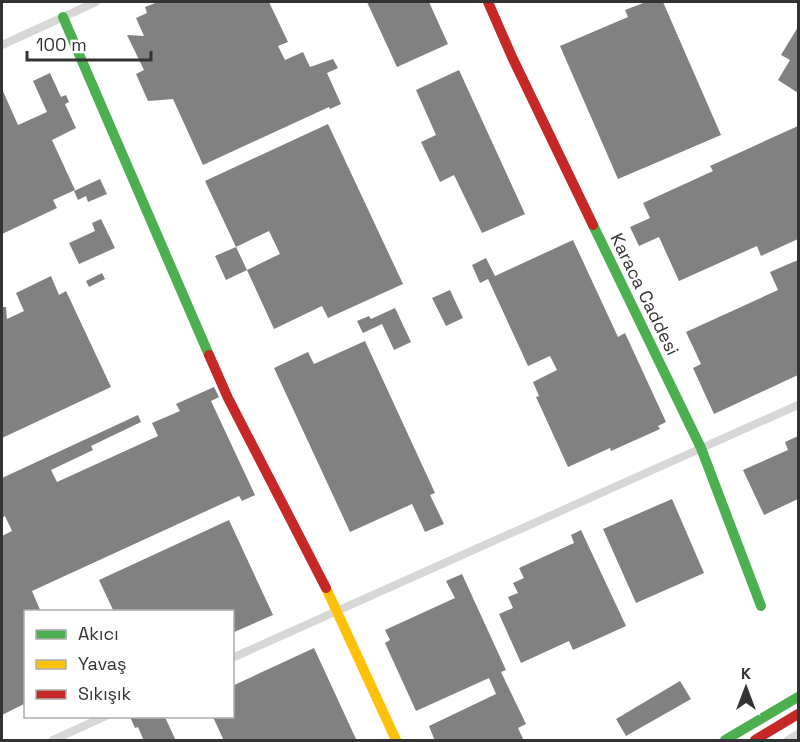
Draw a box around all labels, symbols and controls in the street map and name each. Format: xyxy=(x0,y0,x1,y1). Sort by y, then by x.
scale bar xyxy=(27,24,152,62)
text: 100 m xyxy=(36,33,87,56)
street label: Karaca Caddesi xyxy=(605,229,685,359)
legend xyxy=(24,610,234,718)
text: Akıcı xyxy=(78,622,119,645)
text: Yavaş xyxy=(78,652,127,675)
north arrow xyxy=(716,658,776,718)
text: K xyxy=(741,663,751,684)
text: Sıkışık xyxy=(78,682,131,705)

